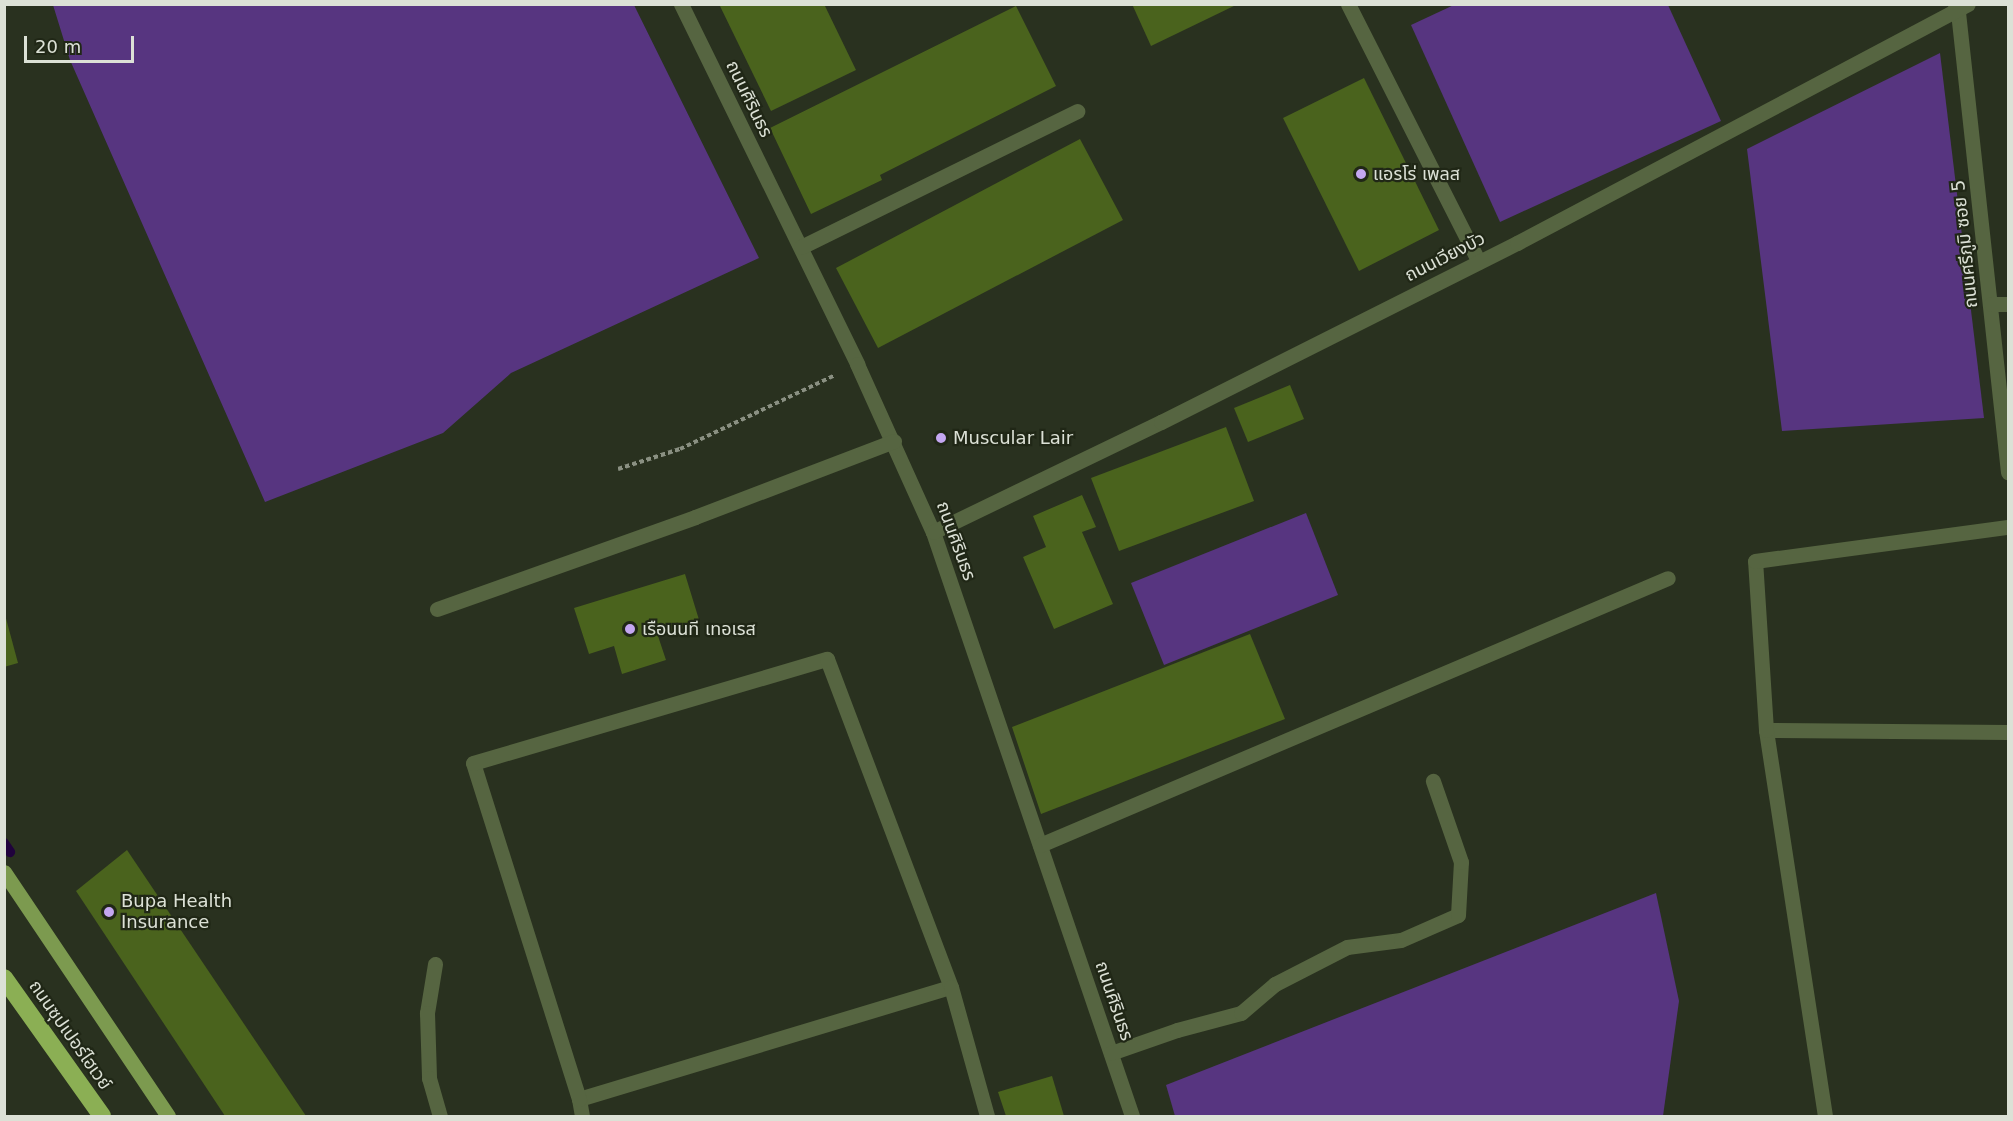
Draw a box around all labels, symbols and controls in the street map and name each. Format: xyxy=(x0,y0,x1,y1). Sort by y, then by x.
scale bar xyxy=(27,24,136,62)
text: 20 m xyxy=(35,36,81,57)
street label: ถนนศิรินธร xyxy=(721,57,777,141)
place label: แอรโร่ เพลส xyxy=(1373,163,1460,185)
marker: แอรโร่ เพลส xyxy=(1354,167,1368,181)
street label: ถนนศรีภูมิ ซอย 5 xyxy=(1948,179,1982,309)
street label: ถนนเวียงบัว xyxy=(1401,228,1489,286)
place label: Muscular Lair xyxy=(953,427,1073,449)
marker: Muscular Lair xyxy=(934,431,948,445)
street label: ถนนศิรินธร xyxy=(932,498,980,584)
place label: เรือนนที เทอเรส xyxy=(642,618,756,640)
marker: เรือนนที เทอเรส xyxy=(623,622,637,636)
place label: Bupa Health Insurance xyxy=(121,891,232,934)
marker: Bupa Health Insurance xyxy=(102,905,116,919)
street label: ถนนศิรินธร xyxy=(1090,958,1138,1044)
street label: ถนนซุปเปอร์ไฮเวย์ xyxy=(24,976,116,1094)

